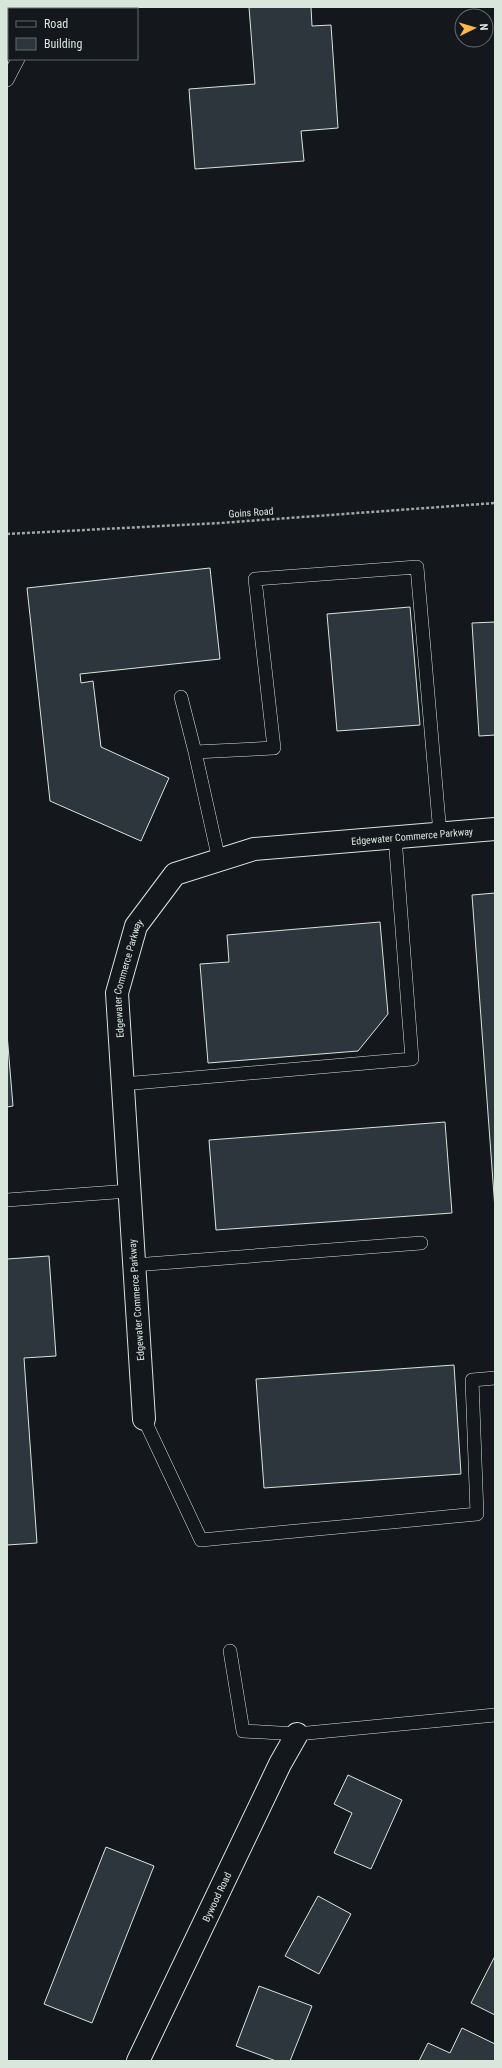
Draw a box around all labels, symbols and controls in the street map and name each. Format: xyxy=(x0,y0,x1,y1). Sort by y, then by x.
legend xyxy=(8,8,138,60)
north arrow xyxy=(454,8,494,48)
text: Road xyxy=(44,17,68,31)
text: N xyxy=(477,23,490,31)
text: Building xyxy=(44,37,82,51)
street label: Goins Road xyxy=(228,505,274,520)
street label: Edgewater Commerce Parkway xyxy=(351,826,473,847)
street label: Edgewater Commerce Parkway xyxy=(112,917,145,1038)
street label: Edgewater Commerce Parkway xyxy=(127,1239,146,1361)
street label: Bywood Road xyxy=(200,1870,233,1924)

